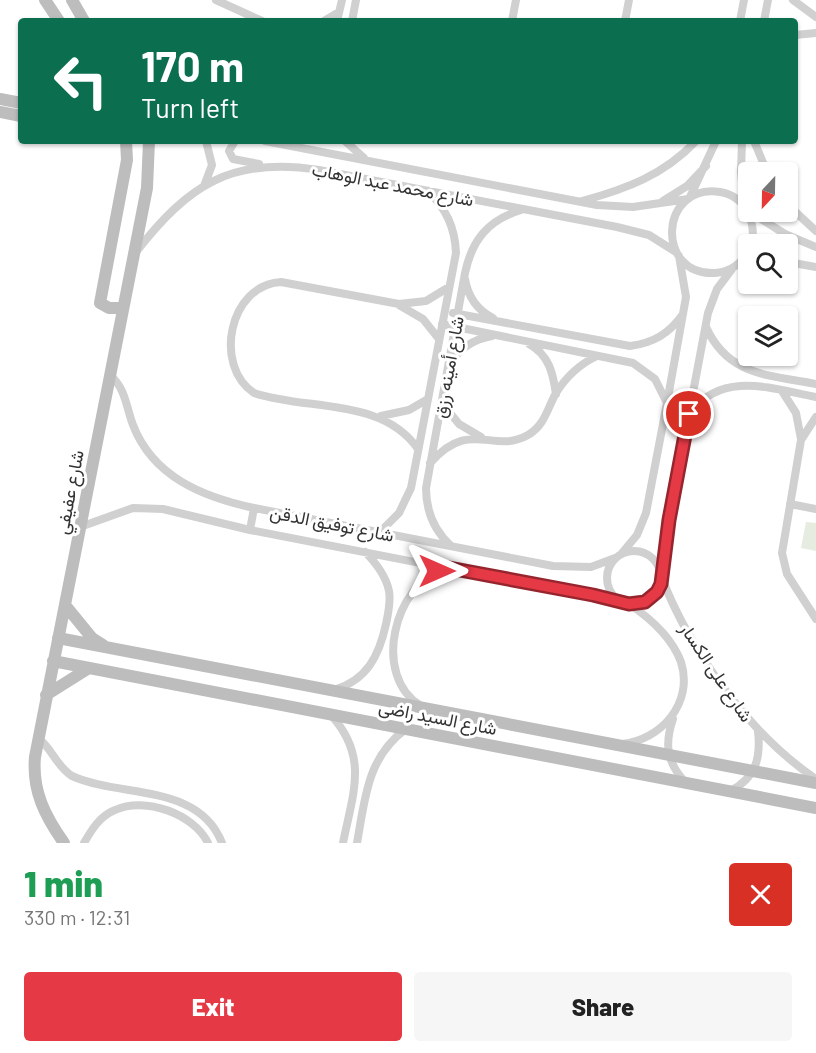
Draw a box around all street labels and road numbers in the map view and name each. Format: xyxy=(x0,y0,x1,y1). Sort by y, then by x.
street label: شارع محمد عبد الوهاب xyxy=(310,158,476,212)
street label: شارع أمينه رزق xyxy=(428,314,470,420)
street label: شارع عفيفي xyxy=(50,448,93,537)
street label: شارع توفيق الدقن xyxy=(268,500,396,548)
street label: شارع على الكسار xyxy=(674,617,758,727)
street label: شارع السيد راضى xyxy=(377,695,499,741)

